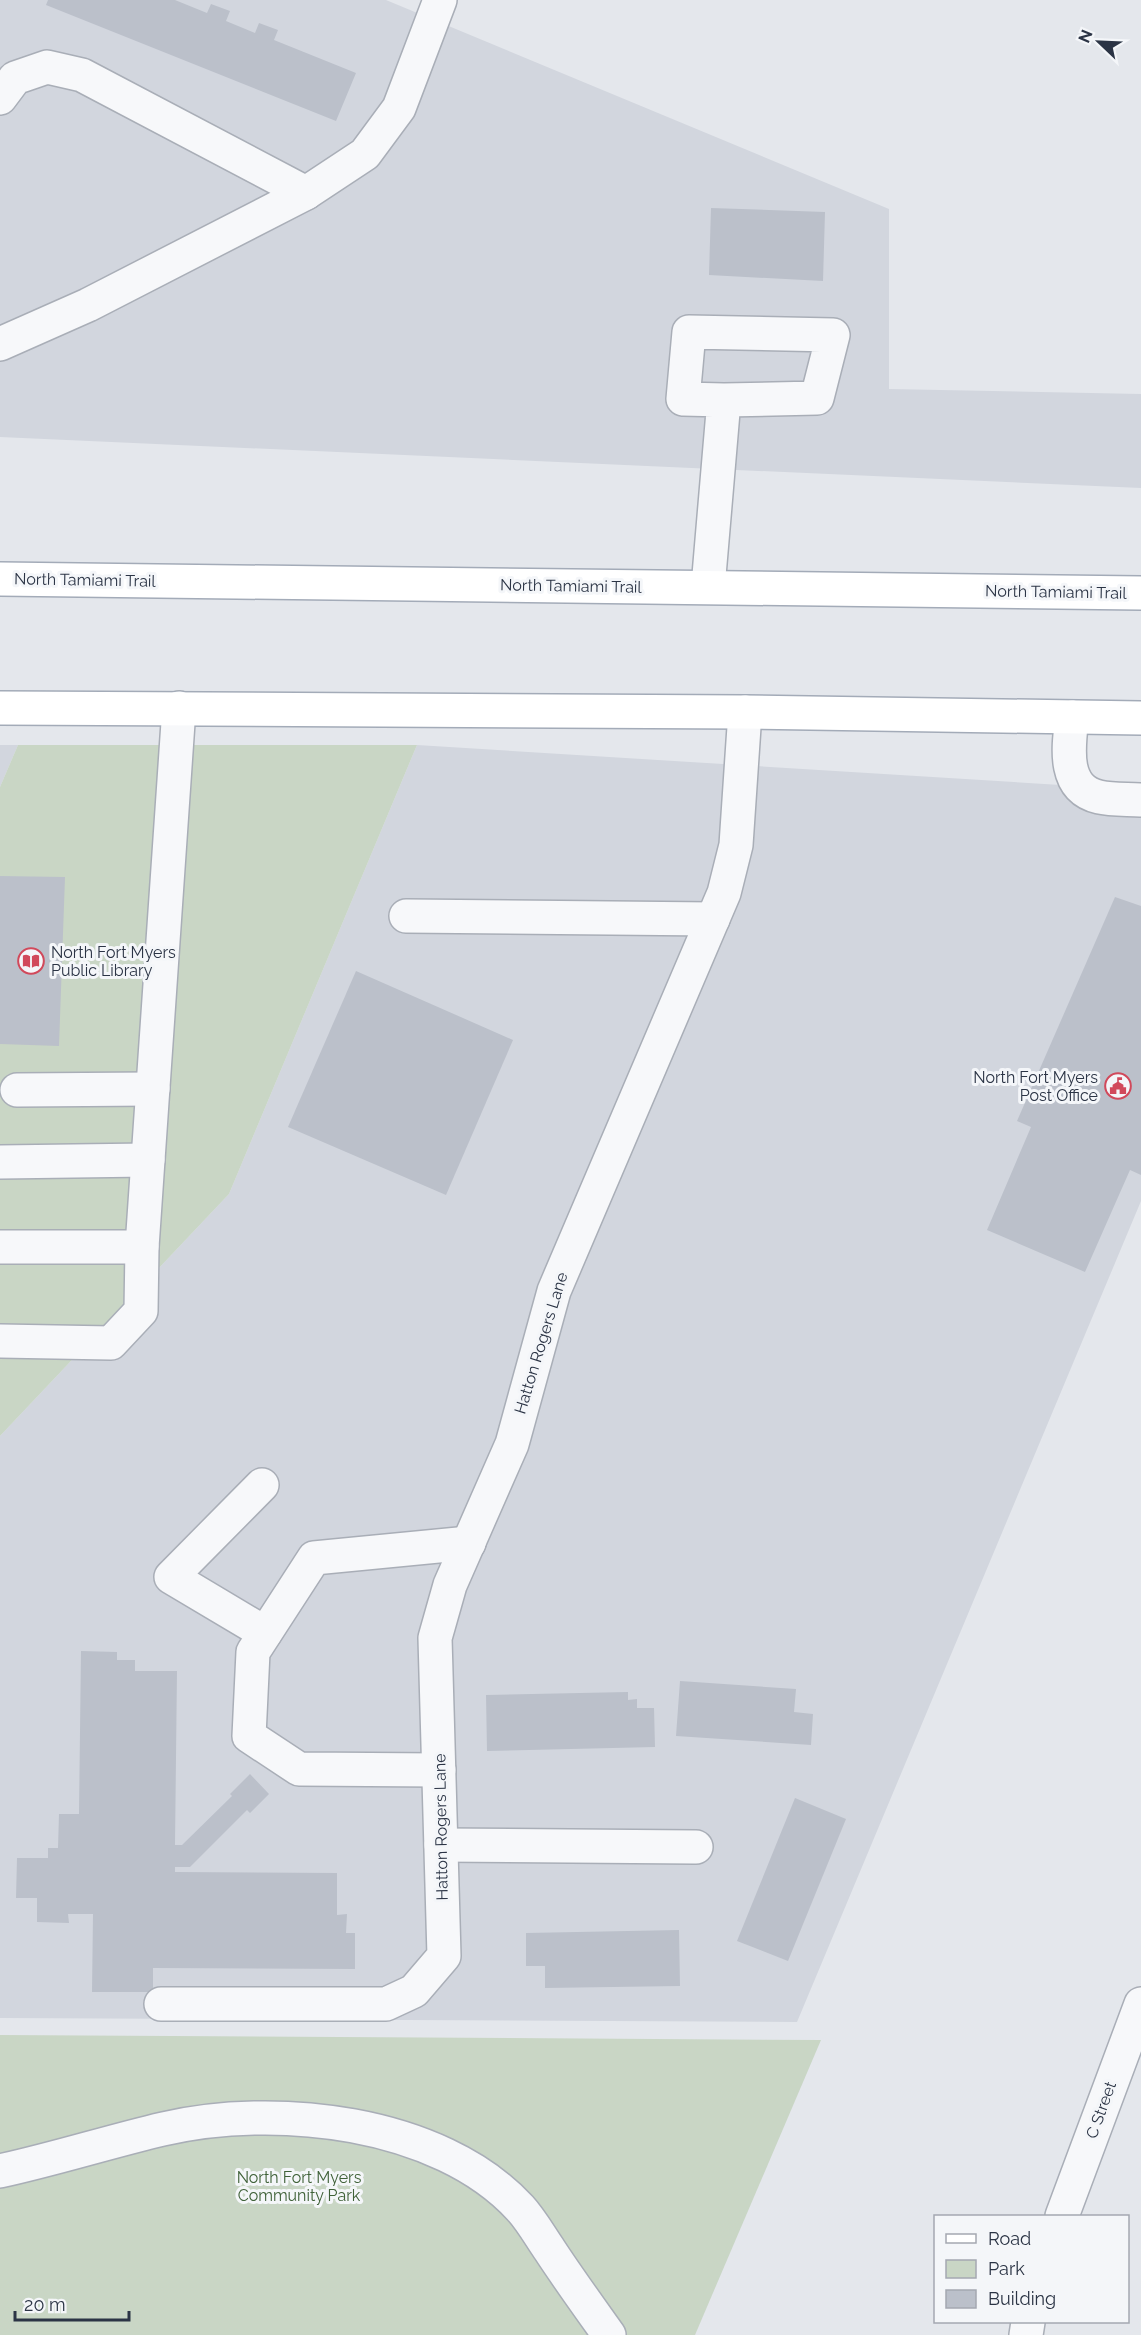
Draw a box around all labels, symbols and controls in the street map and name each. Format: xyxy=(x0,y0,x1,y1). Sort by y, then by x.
north arrow xyxy=(1069,12,1129,72)
text: N xyxy=(1075,27,1097,46)
street label: North Tamiami Trail xyxy=(14,569,157,591)
street label: North Tamiami Trail xyxy=(500,575,643,597)
street label: North Tamiami Trail xyxy=(985,581,1128,603)
place label: North Fort Myers Public Library xyxy=(51,943,176,980)
library icon: North Fort Myers Public Library xyxy=(16,946,46,976)
place label: North Fort Myers Post Office xyxy=(973,1068,1098,1105)
public building icon: North Fort Myers Post Office xyxy=(1103,1071,1133,1101)
street label: Hatton Rogers Lane xyxy=(510,1270,572,1416)
street label: Hatton Rogers Lane xyxy=(430,1753,452,1901)
street label: C Street xyxy=(1082,2078,1120,2141)
park label: North Fort Myers Community Park xyxy=(237,2168,362,2205)
legend xyxy=(934,2215,1129,2323)
text: Road xyxy=(988,2228,1031,2249)
text: Park xyxy=(988,2258,1025,2279)
scale bar xyxy=(15,2284,129,2322)
text: Building xyxy=(988,2288,1056,2309)
text: 20 m xyxy=(24,2294,66,2315)

